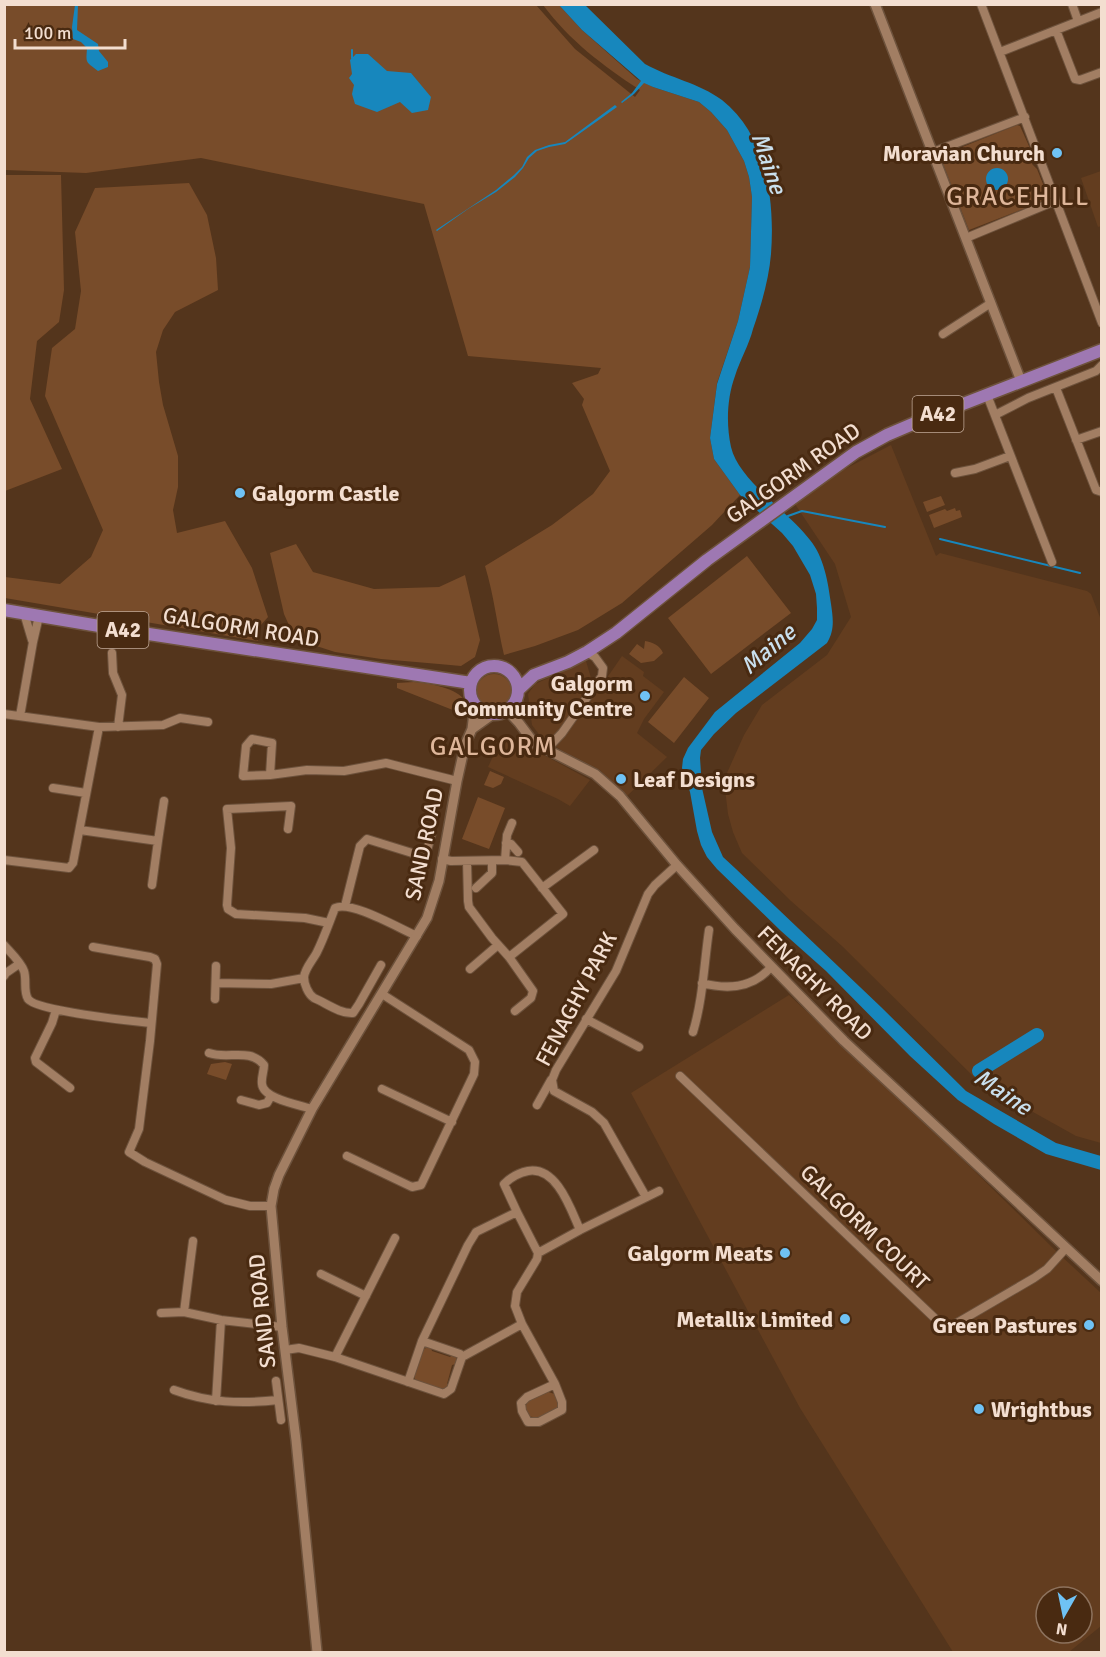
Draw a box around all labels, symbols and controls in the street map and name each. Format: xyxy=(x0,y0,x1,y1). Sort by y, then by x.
scale bar xyxy=(15,12,124,50)
text: 100 m xyxy=(24,22,71,44)
water label: Maine xyxy=(745,128,794,199)
place label: Moravian Church xyxy=(883,140,1045,167)
marker: Moravian Church xyxy=(1050,146,1064,160)
district label: GRACEHILL xyxy=(946,181,1090,213)
road number: A42 xyxy=(912,396,964,432)
street label: GALGORM ROAD xyxy=(721,417,865,529)
place label: Galgorm Castle xyxy=(252,480,399,507)
marker: Galgorm Castle xyxy=(233,486,247,500)
street label: GALGORM ROAD xyxy=(161,601,321,653)
road number: A42 xyxy=(98,612,148,648)
water label: Maine xyxy=(734,617,803,681)
place label: Galgorm Community Centre xyxy=(454,670,633,722)
marker: Galgorm Community Centre xyxy=(638,689,652,703)
district label: GALGORM xyxy=(430,731,556,763)
place label: Leaf Designs xyxy=(633,766,755,793)
marker: Leaf Designs xyxy=(614,772,628,786)
street label: SAND ROAD xyxy=(399,785,449,903)
street label: FENAGHY ROAD xyxy=(752,920,878,1046)
street label: FENAGHY PARK xyxy=(529,927,623,1071)
water label: Maine xyxy=(968,1062,1038,1123)
street label: GALGORM COURT xyxy=(795,1159,935,1296)
place label: Galgorm Meats xyxy=(628,1240,773,1267)
marker: Galgorm Meats xyxy=(778,1246,792,1260)
street label: SAND ROAD xyxy=(243,1253,281,1369)
place label: Metallix Limited xyxy=(676,1306,833,1333)
marker: Metallix Limited xyxy=(838,1312,852,1326)
place label: Green Pastures xyxy=(933,1312,1077,1339)
marker: Green Pastures xyxy=(1082,1318,1096,1332)
place label: Wrightbus xyxy=(991,1396,1092,1423)
marker: Wrightbus xyxy=(972,1402,986,1416)
north arrow xyxy=(1034,1585,1094,1645)
text: N xyxy=(1055,1618,1069,1640)

